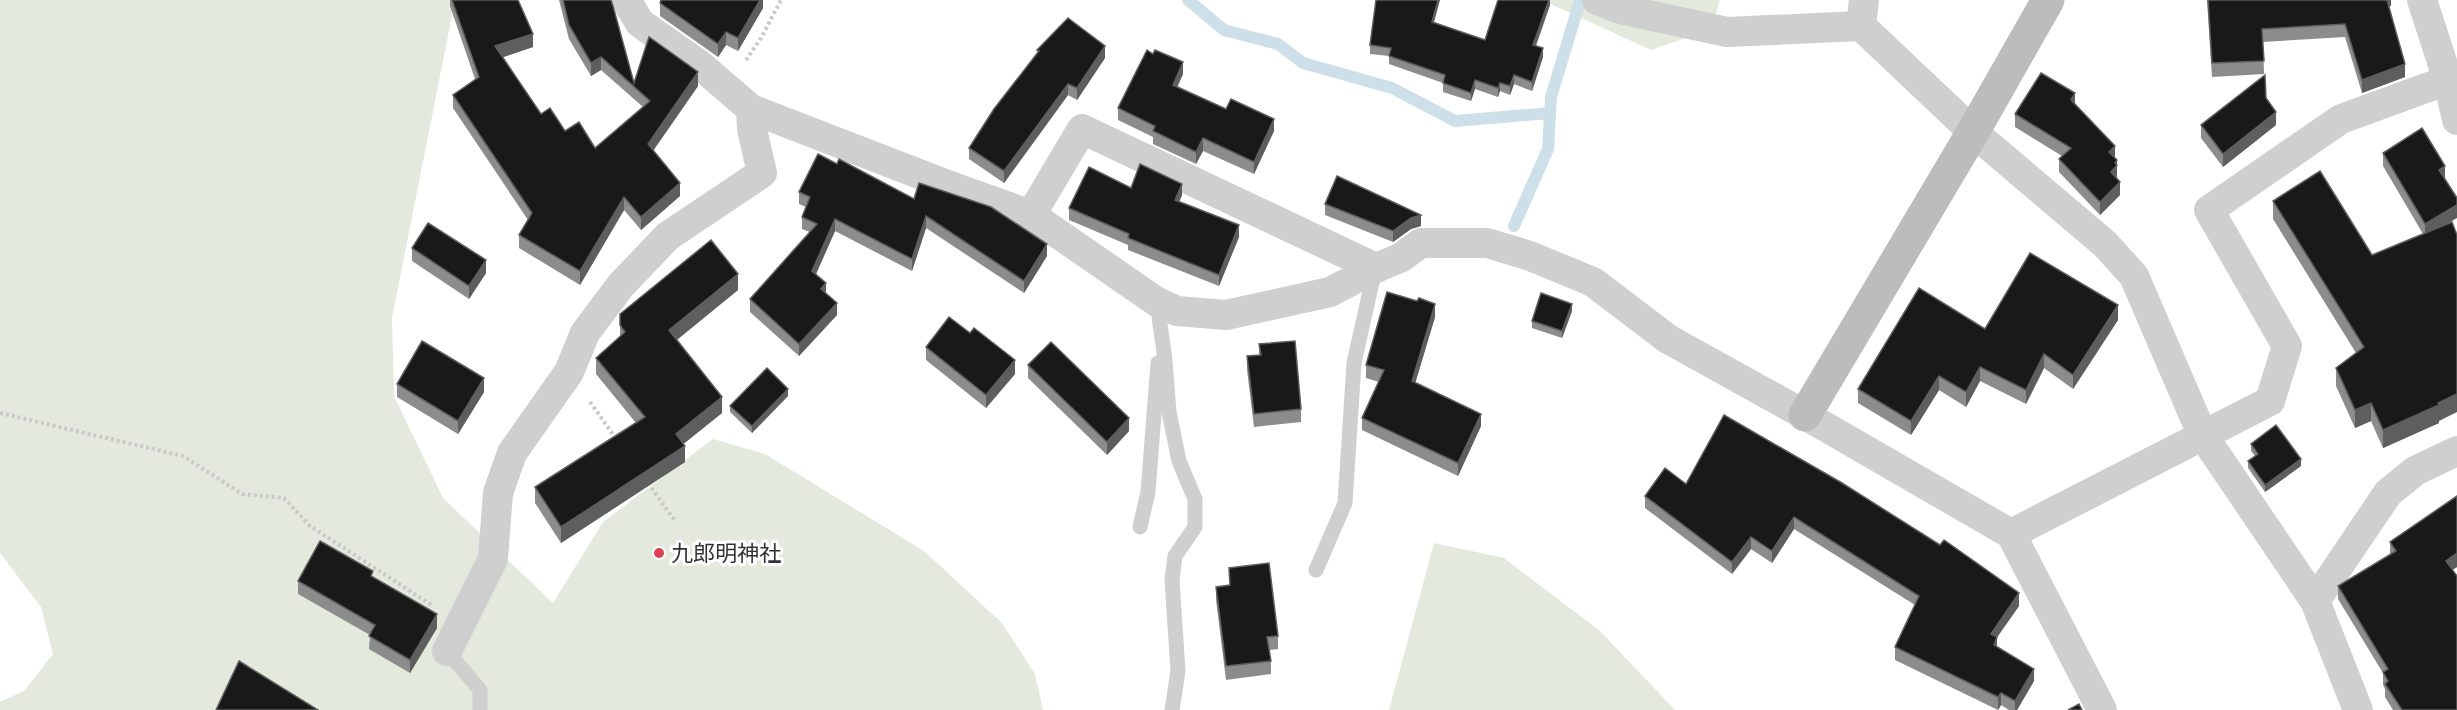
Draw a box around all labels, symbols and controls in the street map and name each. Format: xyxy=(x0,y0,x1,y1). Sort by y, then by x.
place label: 九郎明神社 xyxy=(671,540,781,567)
marker: 九郎明神社 xyxy=(652,546,666,560)

